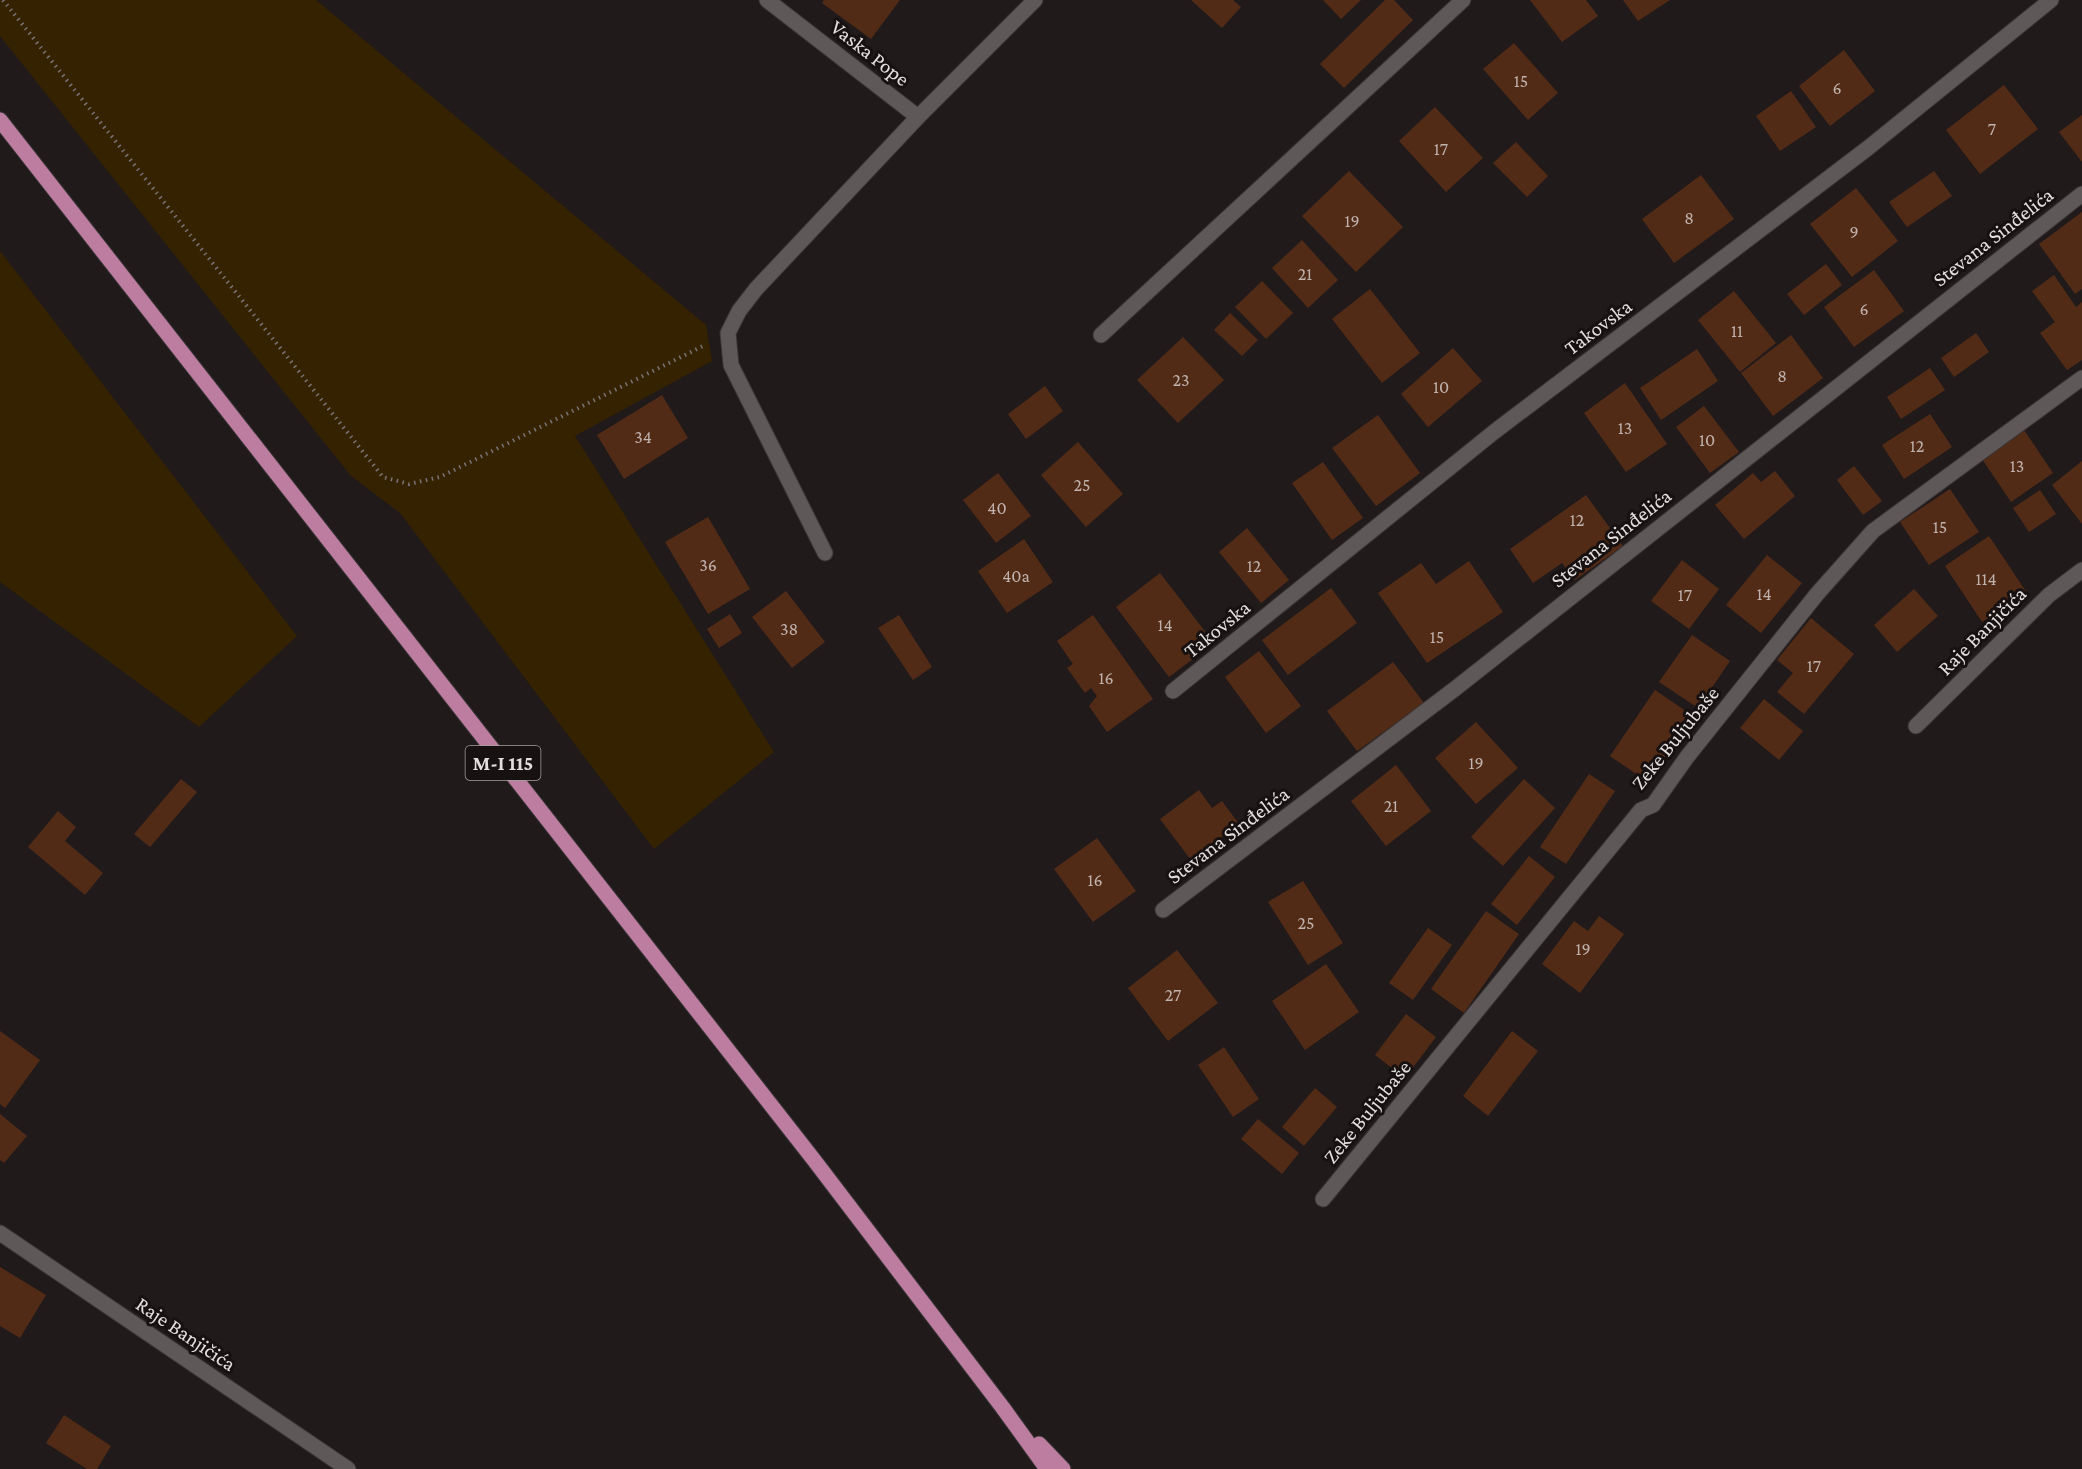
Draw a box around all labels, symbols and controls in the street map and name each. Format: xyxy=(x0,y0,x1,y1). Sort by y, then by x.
street label: Vaska Pope xyxy=(826,15,914,91)
house number: 15 xyxy=(1514,71,1528,91)
house number: 6 xyxy=(1832,78,1842,98)
house number: 7 xyxy=(1988,119,1996,139)
house number: 17 xyxy=(1434,139,1448,159)
street label: Stevana Sinđelića xyxy=(1928,182,2058,292)
house number: 8 xyxy=(1684,208,1694,228)
house number: 19 xyxy=(1344,211,1360,231)
house number: 9 xyxy=(1849,222,1859,242)
house number: 21 xyxy=(1298,264,1312,284)
street label: Takovska xyxy=(1560,294,1637,360)
house number: 6 xyxy=(1859,299,1869,319)
house number: 11 xyxy=(1731,321,1743,341)
house number: 8 xyxy=(1777,366,1787,386)
house number: 23 xyxy=(1172,370,1190,390)
house number: 10 xyxy=(1433,377,1449,397)
house number: 13 xyxy=(1618,418,1632,438)
house number: 34 xyxy=(634,427,652,447)
house number: 10 xyxy=(1699,430,1715,450)
house number: 12 xyxy=(1910,436,1924,456)
house number: 13 xyxy=(2010,456,2024,476)
house number: 25 xyxy=(1073,475,1091,495)
street label: Stevana Sinđelića xyxy=(1546,483,1676,593)
house number: 40 xyxy=(987,498,1007,518)
house number: 12 xyxy=(1570,510,1584,530)
house number: 15 xyxy=(1933,517,1947,537)
house number: 36 xyxy=(699,555,717,575)
house number: 12 xyxy=(1247,556,1261,576)
house number: 40a xyxy=(1002,566,1030,586)
house number: 114 xyxy=(1975,569,1997,589)
street label: Raje Banjičića xyxy=(1933,582,2031,680)
house number: 14 xyxy=(1756,584,1772,604)
house number: 17 xyxy=(1678,585,1692,605)
street label: Takovska xyxy=(1179,595,1255,663)
house number: 14 xyxy=(1157,615,1173,635)
house number: 38 xyxy=(780,619,798,639)
house number: 15 xyxy=(1430,627,1444,647)
house number: 17 xyxy=(1807,656,1821,676)
house number: 16 xyxy=(1098,668,1114,688)
street label: Zeke Buljubaše xyxy=(1626,682,1724,794)
road number: M-I 115 xyxy=(466,746,540,780)
house number: 19 xyxy=(1468,753,1484,773)
street label: Stevana Sinđelića xyxy=(1162,781,1294,889)
house number: 21 xyxy=(1384,796,1398,816)
house number: 16 xyxy=(1087,870,1103,890)
house number: 25 xyxy=(1297,913,1315,933)
house number: 19 xyxy=(1575,939,1591,959)
house number: 27 xyxy=(1165,985,1181,1005)
street label: Zeke Buljubaše xyxy=(1318,1056,1416,1168)
street label: Raje Banjičića xyxy=(132,1292,241,1376)

